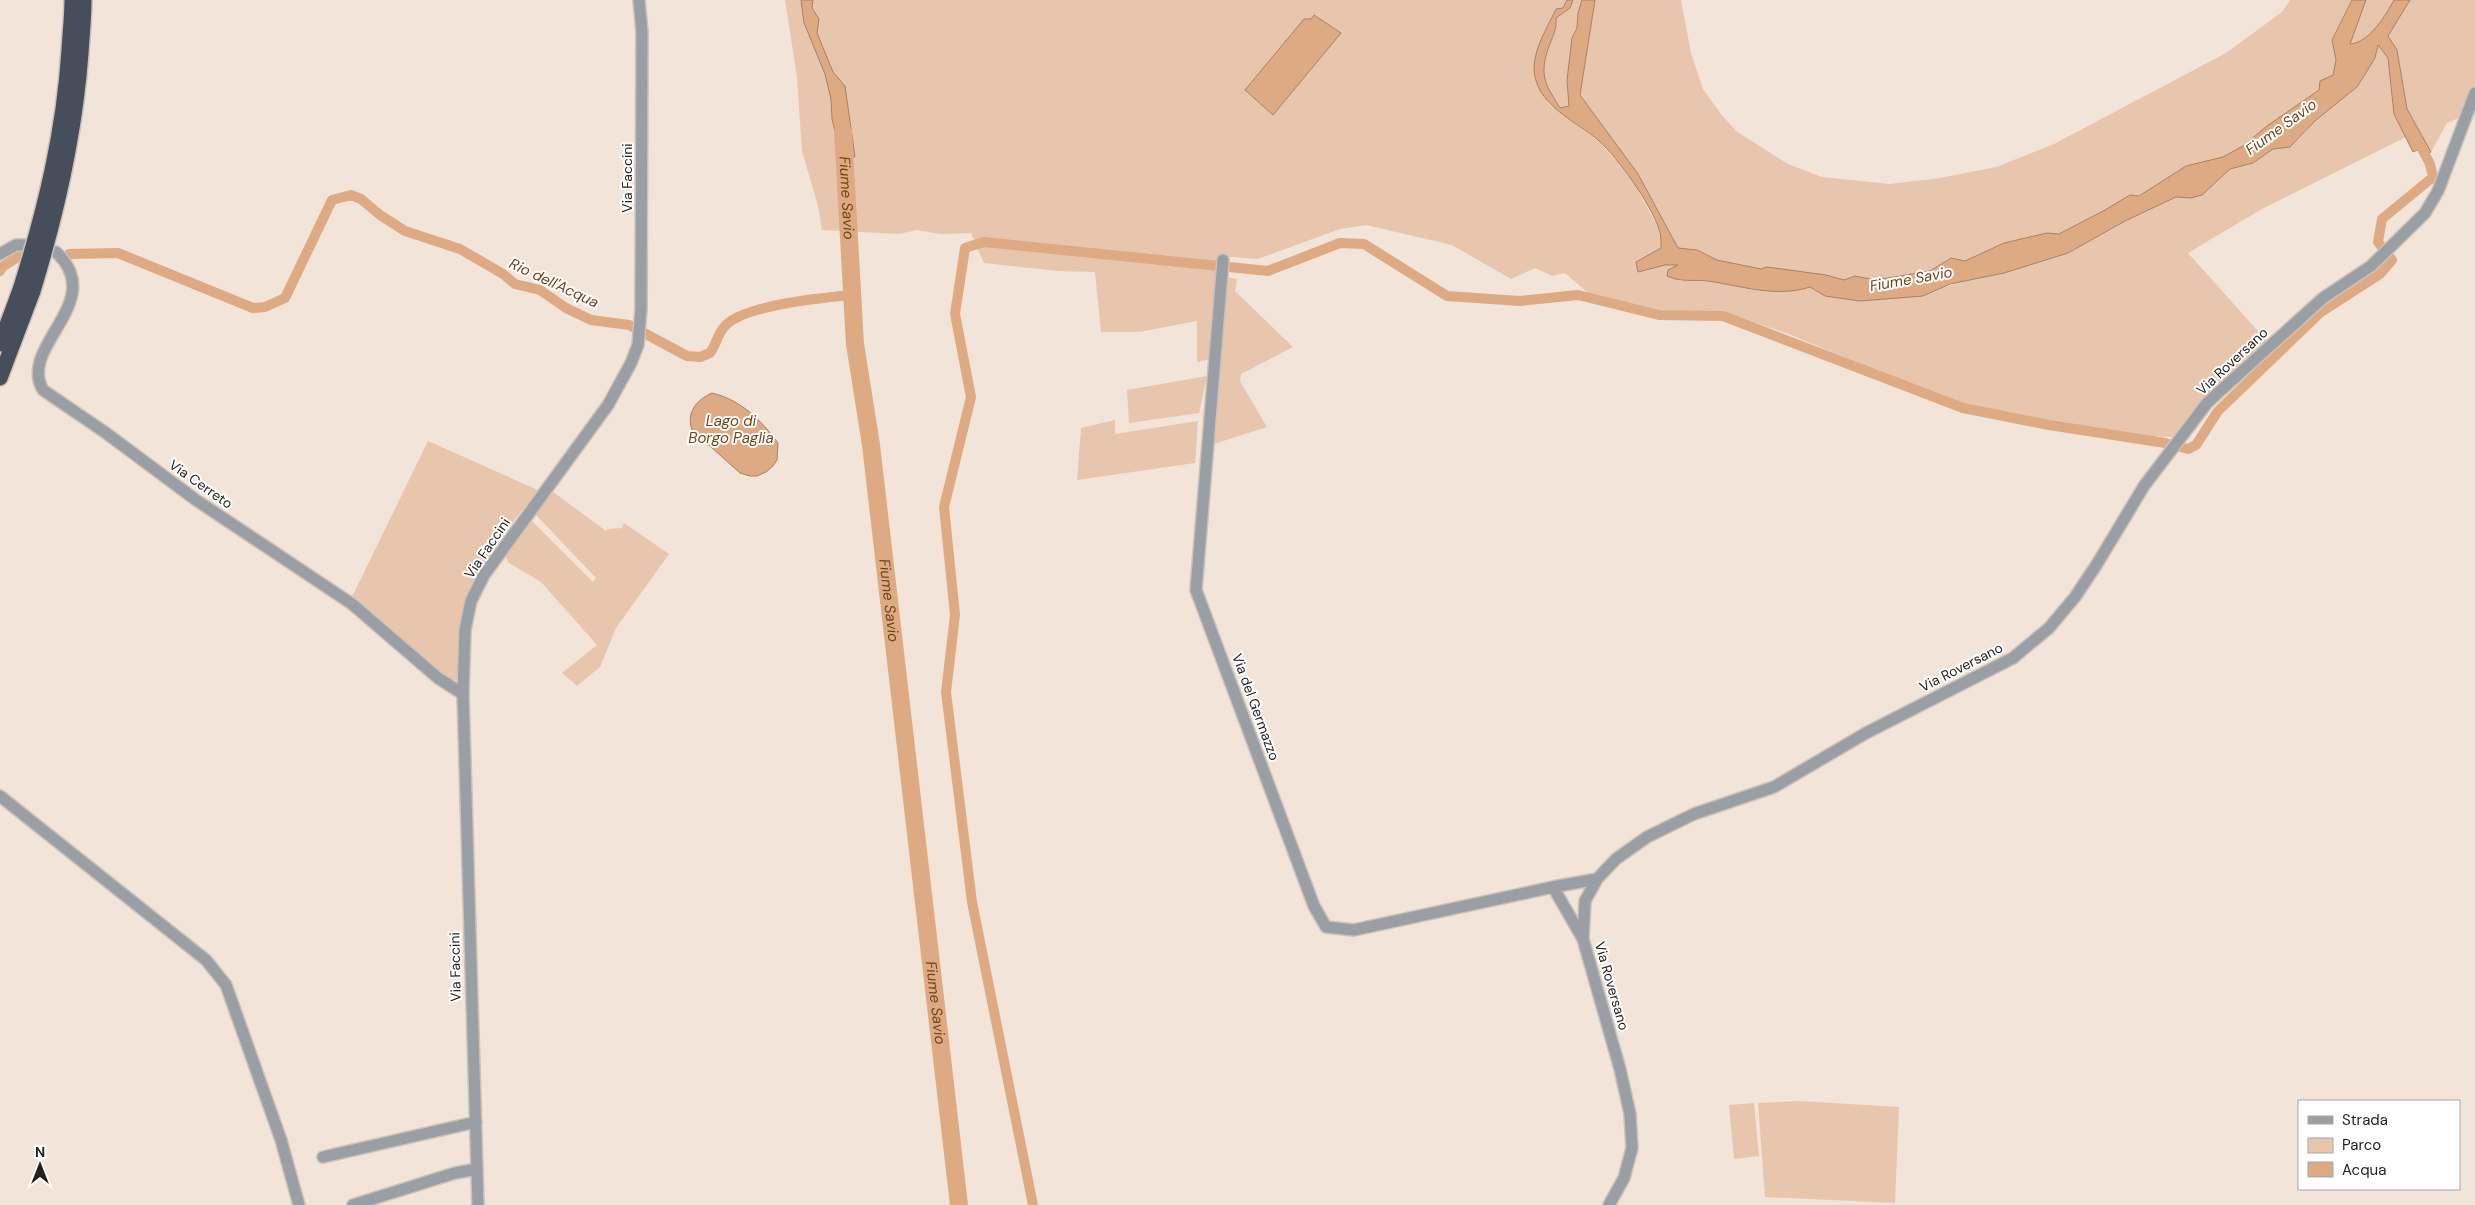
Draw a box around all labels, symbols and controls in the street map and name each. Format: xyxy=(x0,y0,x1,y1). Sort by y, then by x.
water label: Fiume Savio xyxy=(2241,94,2321,160)
street label: Via Faccini xyxy=(618,143,636,213)
water label: Fiume Savio xyxy=(834,156,859,240)
water label: Rio dell'Acqua xyxy=(506,254,602,312)
water label: Fiume Savio xyxy=(1868,262,1954,296)
street label: Via Roversano xyxy=(2193,323,2271,399)
water label: Lago di Borgo Paglia xyxy=(688,411,774,448)
street label: Via Cerreto xyxy=(166,456,236,512)
street label: Via Faccini xyxy=(460,514,514,582)
water label: Fiume Savio xyxy=(874,558,904,643)
street label: Via Roversano xyxy=(1916,638,2006,696)
street label: Via del Germazzo xyxy=(1228,651,1284,763)
street label: Via Faccini xyxy=(445,932,465,1002)
street label: Via Roversano xyxy=(1591,940,1633,1032)
water label: Fiume Savio xyxy=(921,960,950,1045)
legend xyxy=(2298,1100,2460,1190)
text: Strada xyxy=(2342,1110,2388,1130)
text: Parco xyxy=(2342,1135,2381,1155)
north arrow xyxy=(15,1140,65,1190)
text: N xyxy=(35,1143,45,1161)
text: Acqua xyxy=(2342,1160,2386,1180)

